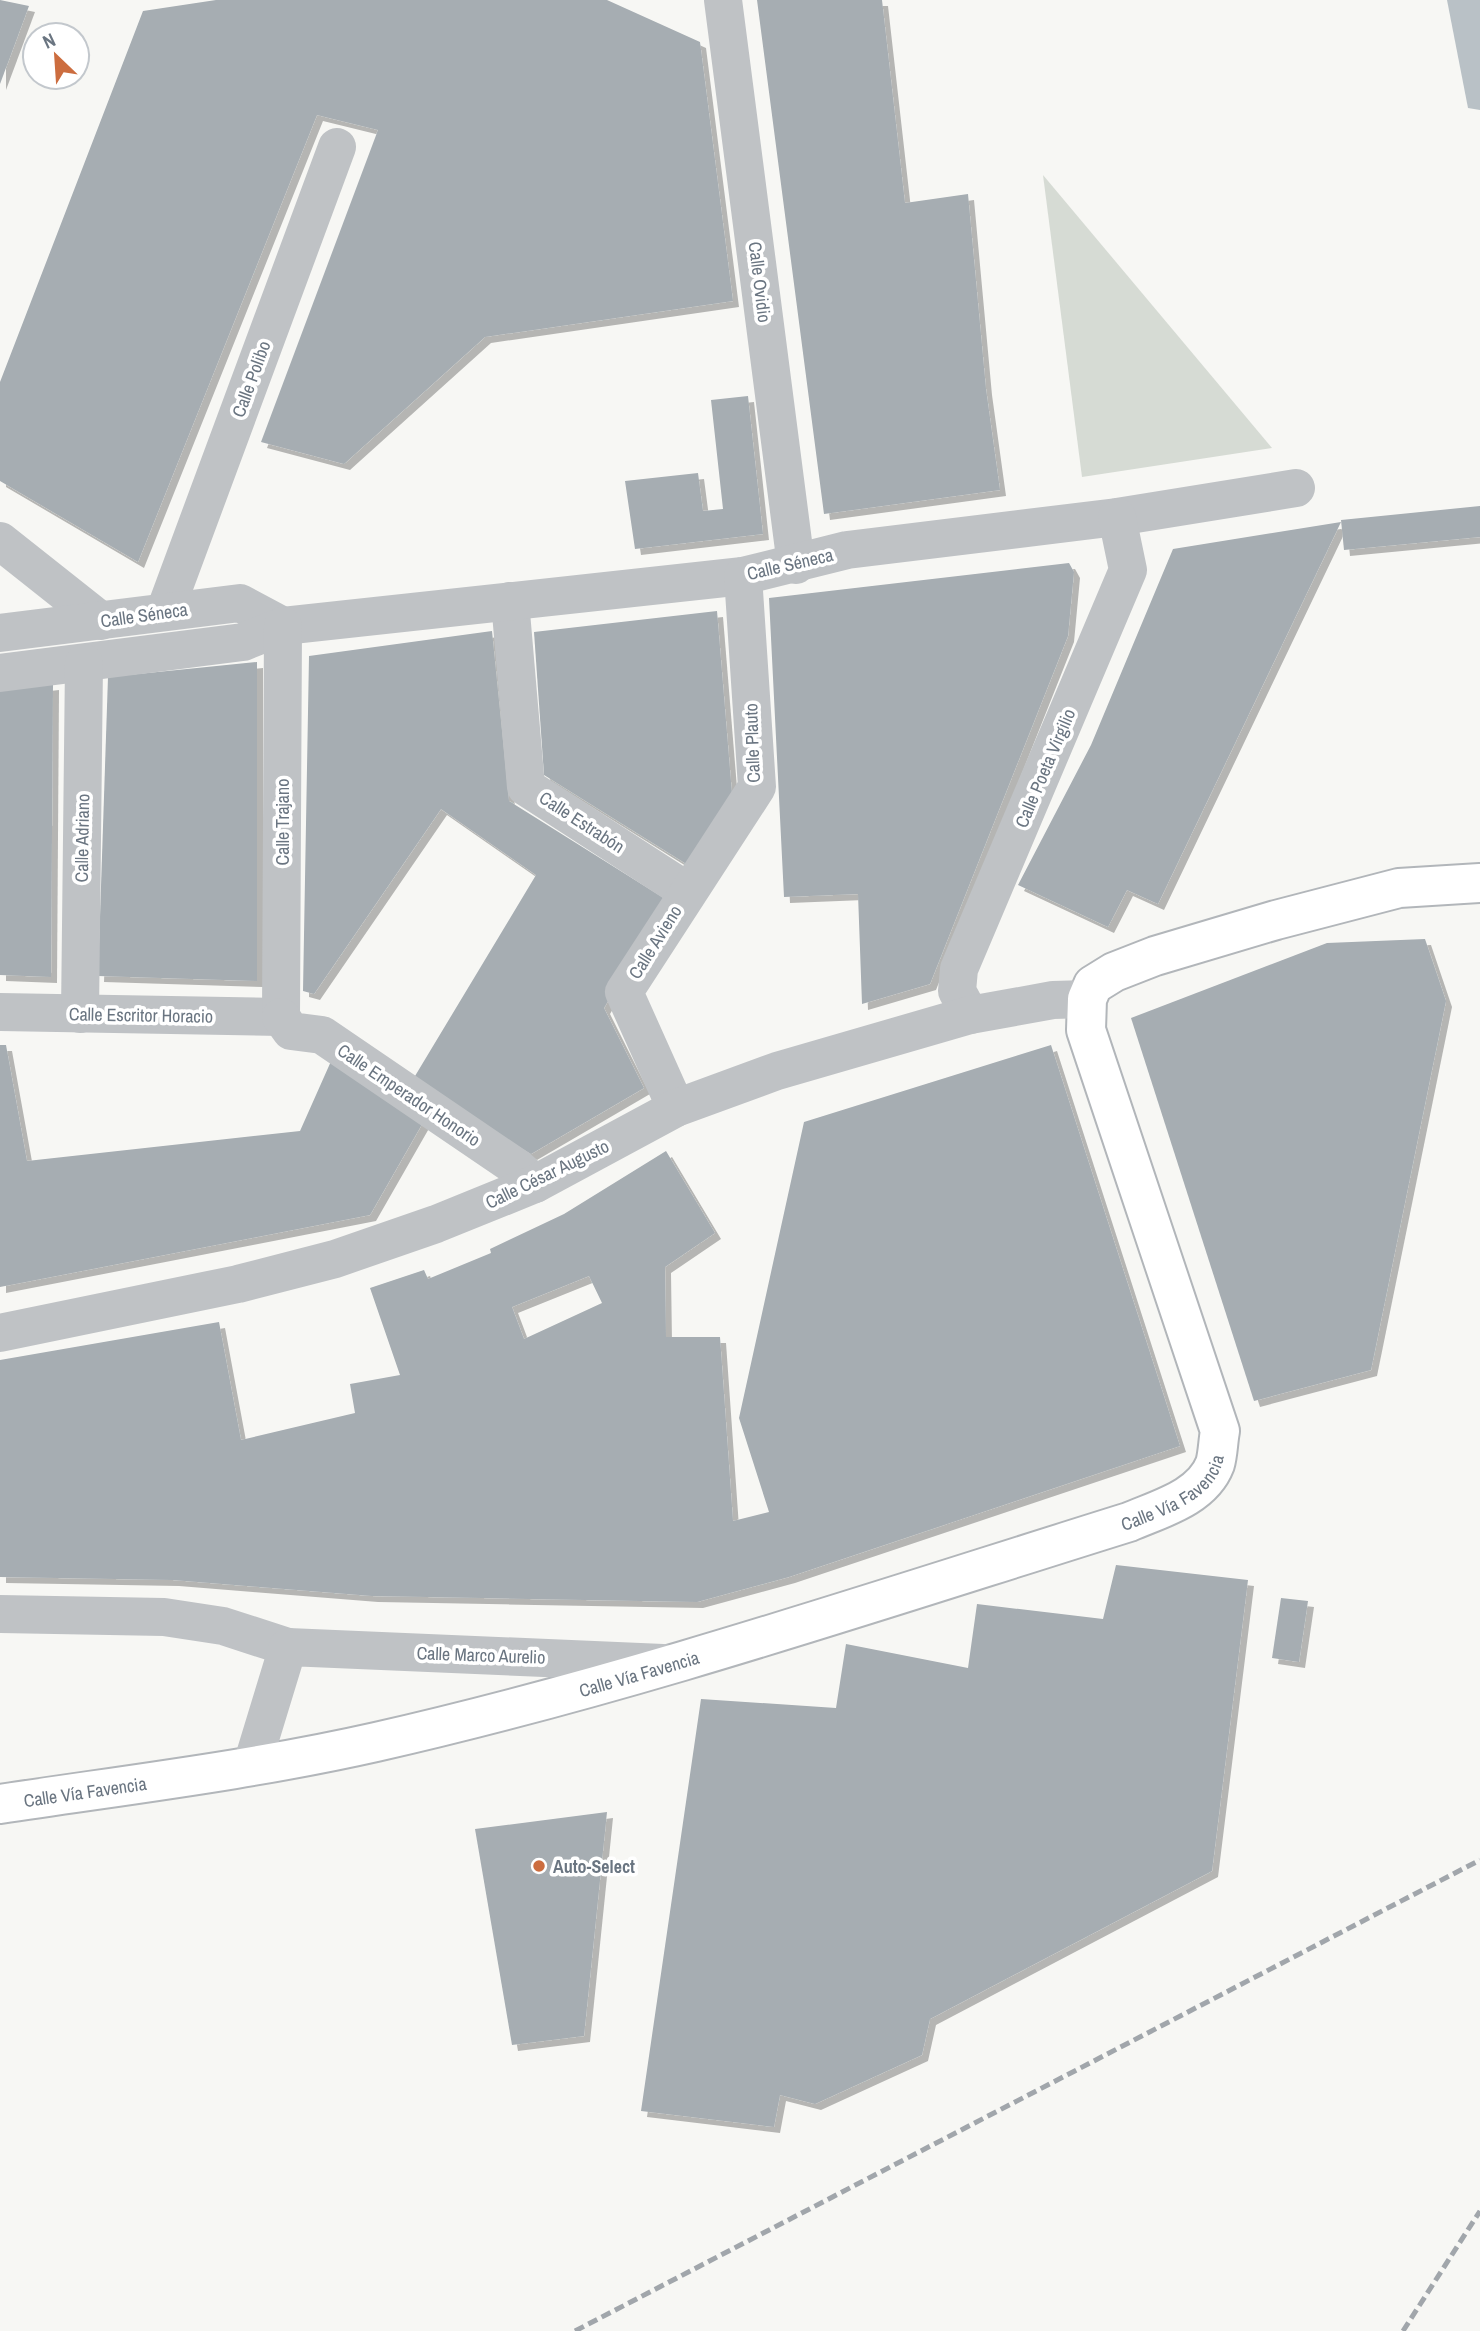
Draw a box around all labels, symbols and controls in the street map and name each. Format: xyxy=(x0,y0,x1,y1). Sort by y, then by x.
north arrow xyxy=(21,21,91,91)
text: N xyxy=(38,26,59,55)
street label: Calle Ovidio xyxy=(743,240,777,324)
street label: Calle Polibo xyxy=(226,337,276,421)
street label: Calle Séneca xyxy=(744,542,836,586)
street label: Calle Séneca xyxy=(99,597,189,633)
street label: Calle Plauto xyxy=(738,703,766,783)
street label: Calle Poeta Virgilio xyxy=(1009,705,1081,831)
street label: Calle Trajano xyxy=(270,779,295,865)
street label: Calle Estrabón xyxy=(535,785,629,859)
street label: Calle Adriano xyxy=(69,793,95,883)
street label: Calle Avieno xyxy=(623,900,687,984)
street label: Calle Escritor Horacio xyxy=(69,1001,213,1029)
street label: Calle Emperador Honorio xyxy=(333,1038,485,1152)
street label: Calle César Augusto xyxy=(481,1133,613,1215)
street label: Calle Vía Favencia xyxy=(1118,1453,1229,1536)
street label: Calle Marco Aurelio xyxy=(416,1640,546,1670)
street label: Calle Vía Favencia xyxy=(576,1644,702,1702)
street label: Calle Vía Favencia xyxy=(22,1770,148,1813)
place label: Auto-Select xyxy=(553,1854,635,1879)
marker: Auto-Select xyxy=(531,1858,547,1874)

